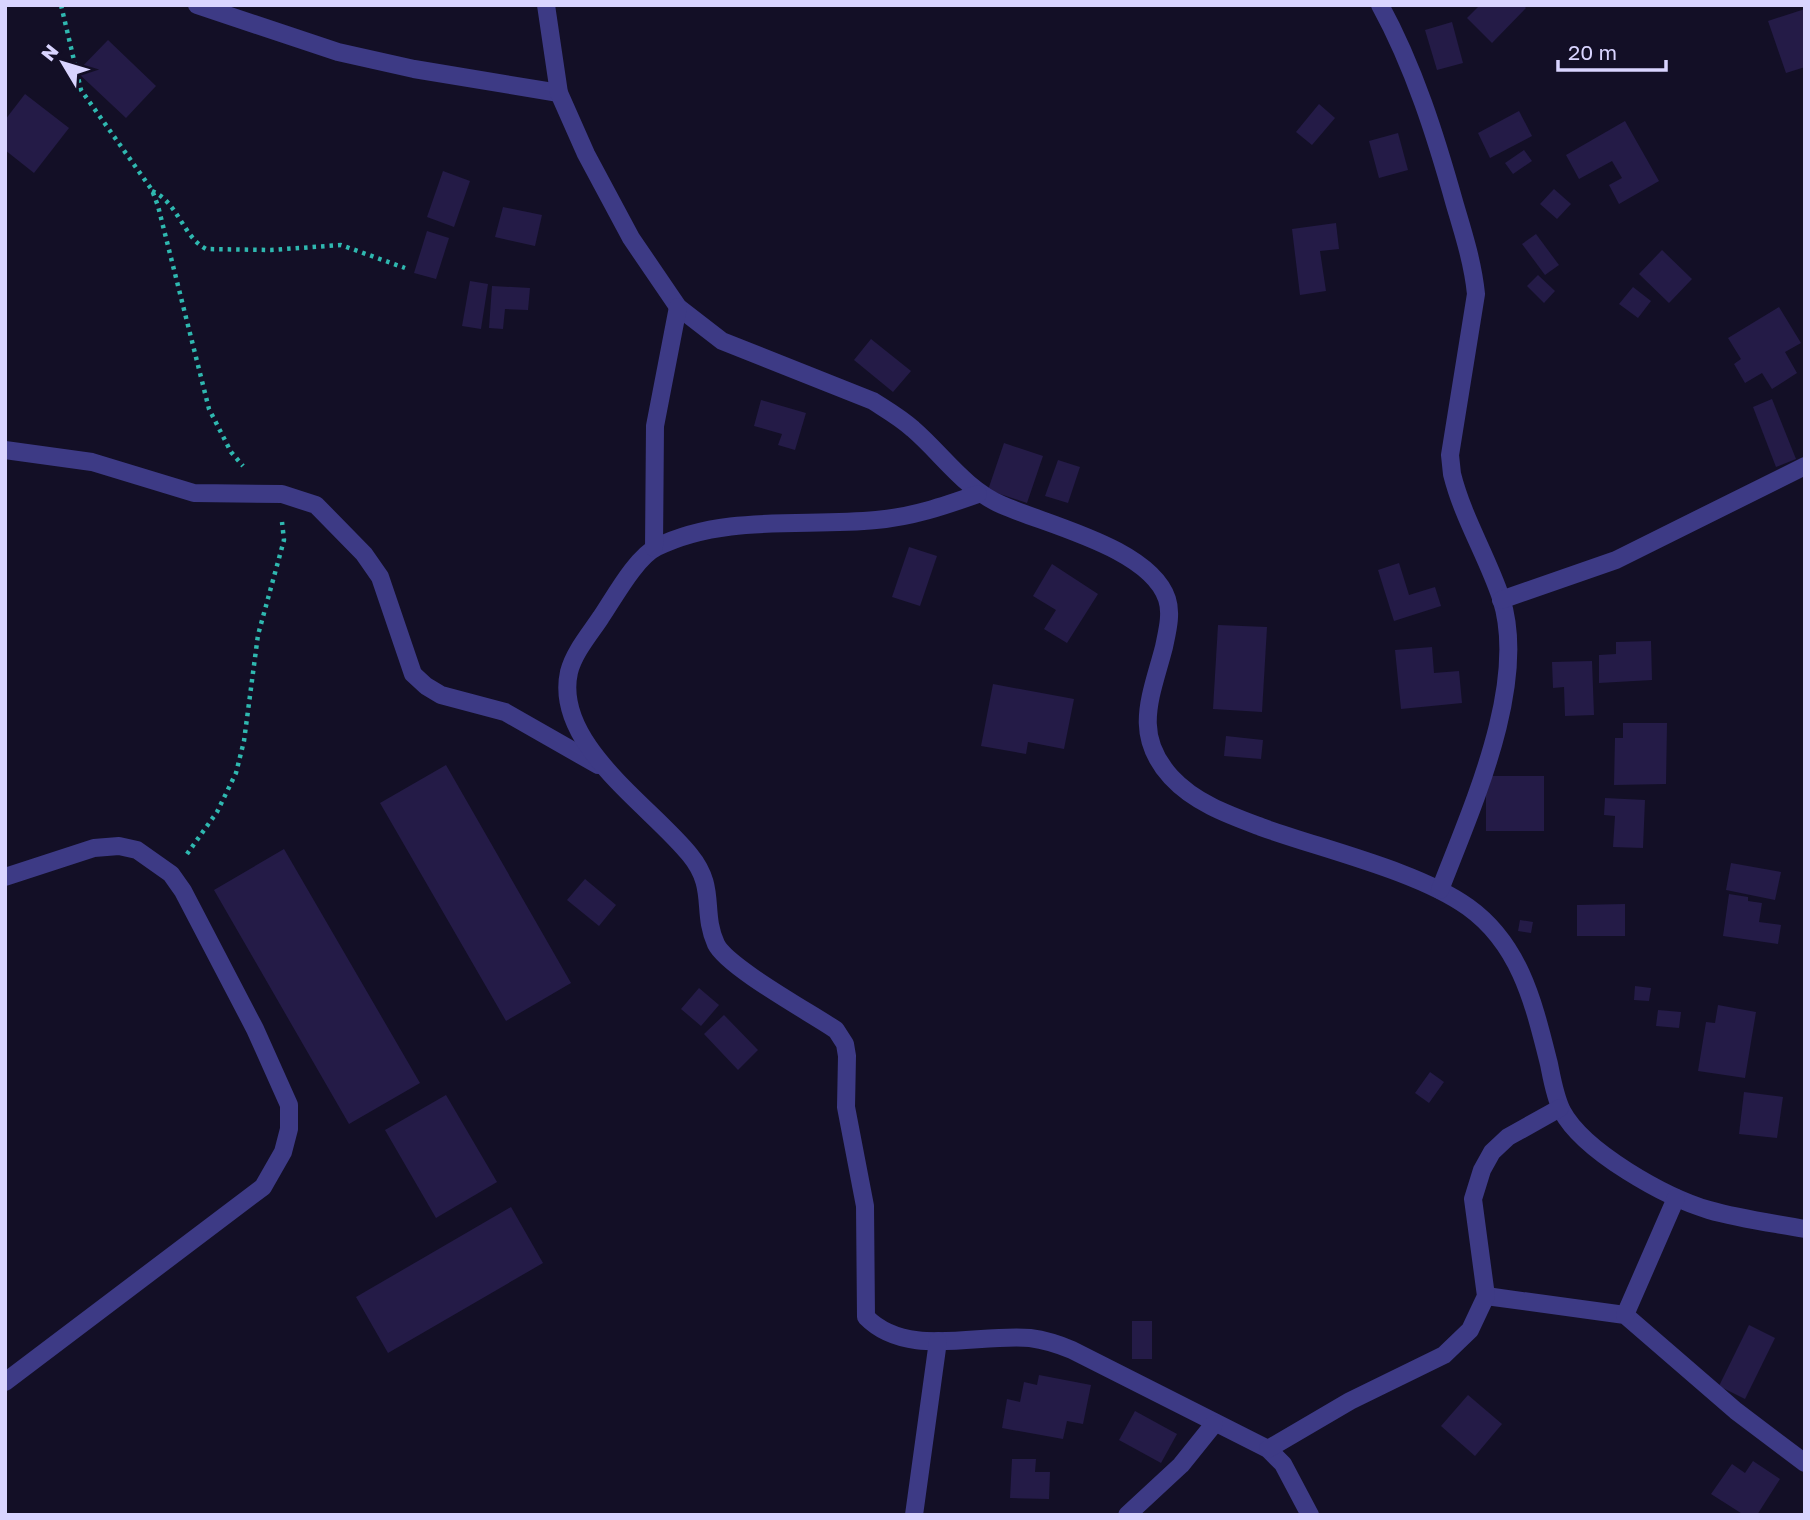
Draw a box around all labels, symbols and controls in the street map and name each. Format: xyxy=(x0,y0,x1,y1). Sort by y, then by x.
north arrow xyxy=(28,28,98,98)
scale bar xyxy=(1558,28,1666,72)
text: N xyxy=(36,39,63,65)
text: 20 m xyxy=(1568,39,1617,65)

